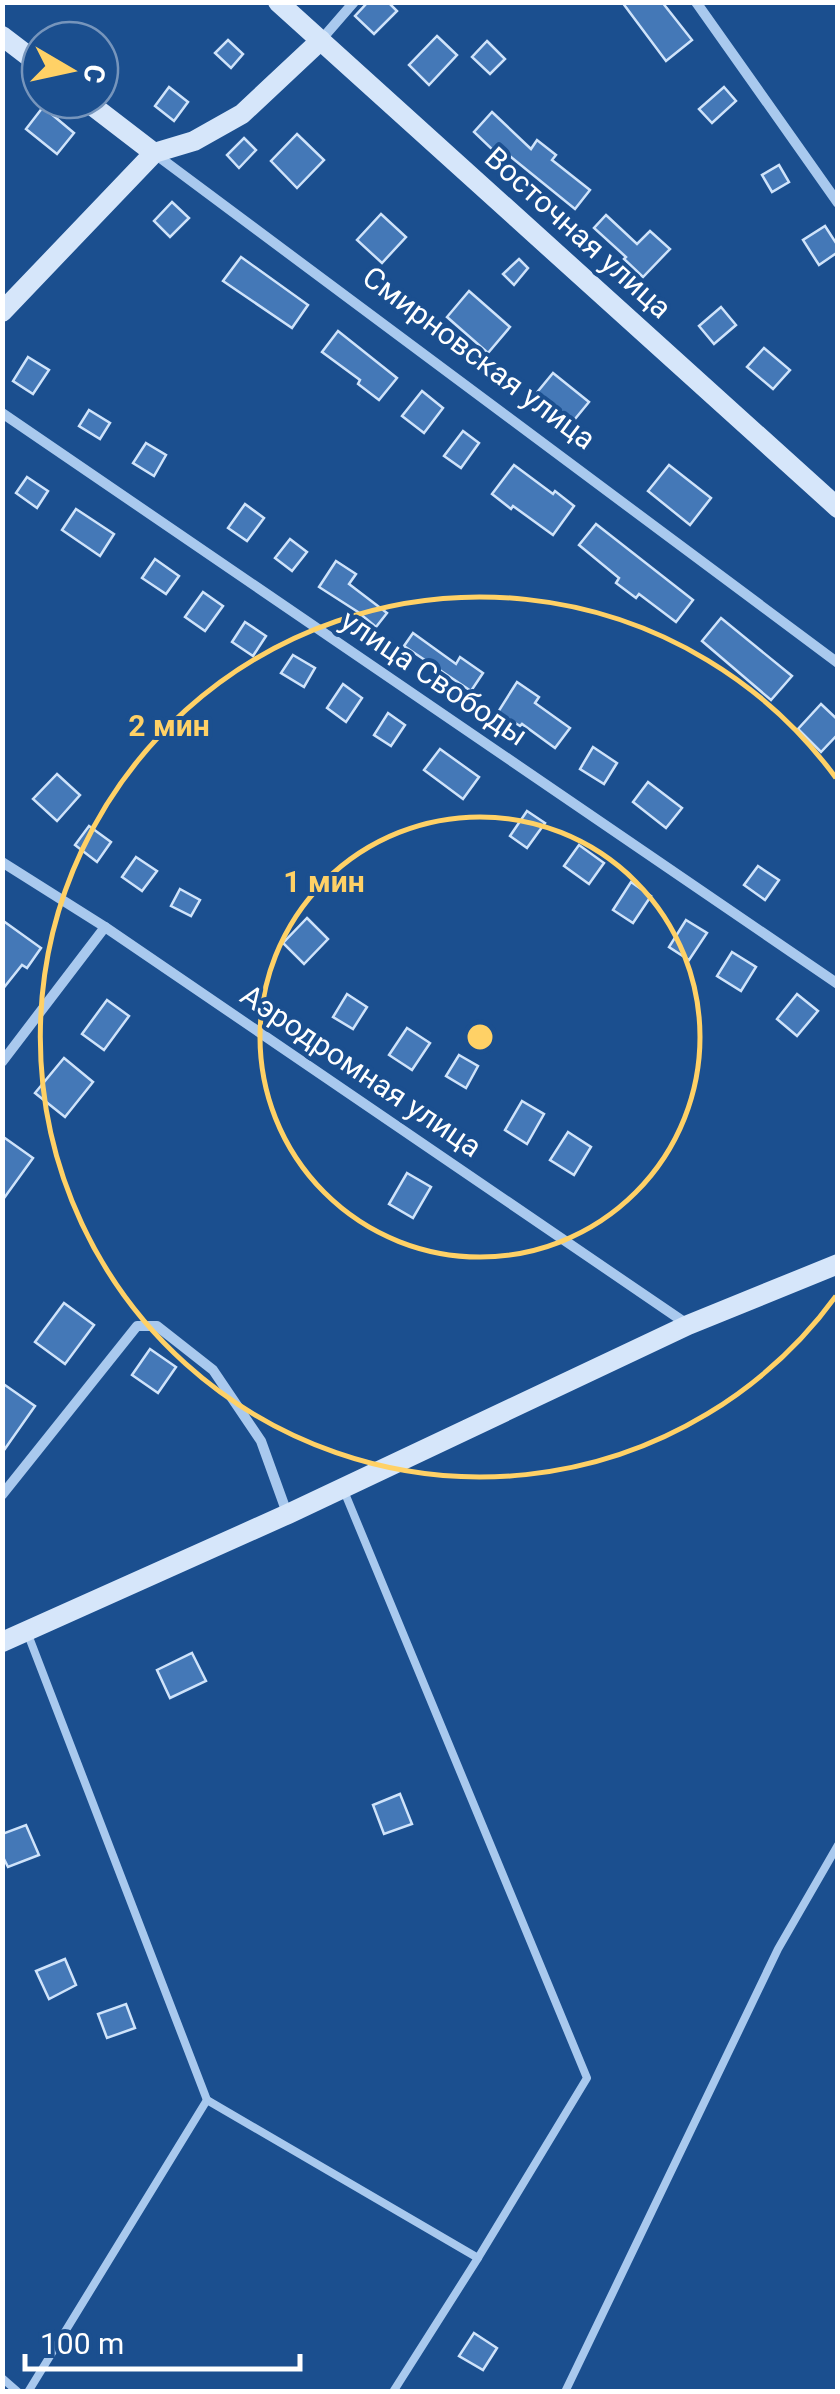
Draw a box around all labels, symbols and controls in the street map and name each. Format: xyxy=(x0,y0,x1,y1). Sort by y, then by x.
north arrow xyxy=(20,20,120,120)
text: С xyxy=(76,62,112,85)
street label: Восточная улица xyxy=(478,140,679,325)
street label: Смирновская улица xyxy=(356,259,602,456)
street label: улица Свободы xyxy=(334,602,534,753)
text: 2 мин xyxy=(128,708,210,743)
text: 1 мин xyxy=(283,864,365,899)
street label: Аэродромная улица xyxy=(234,977,488,1164)
centre of rings xyxy=(462,1019,498,1055)
scale bar xyxy=(25,2309,300,2371)
text: 100 m xyxy=(40,2326,124,2361)

